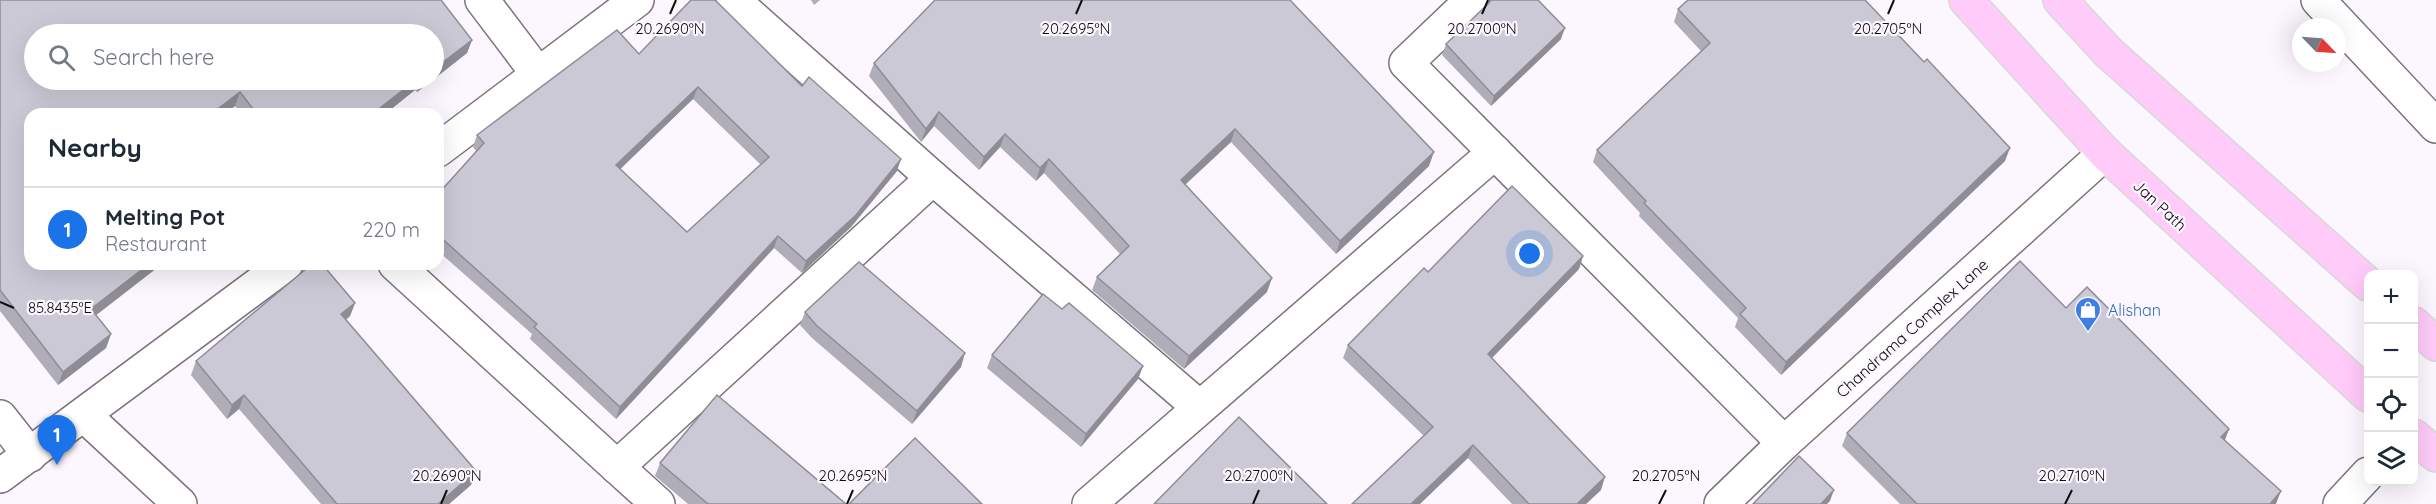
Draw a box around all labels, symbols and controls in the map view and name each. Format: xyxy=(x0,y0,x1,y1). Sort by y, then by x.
north arrow xyxy=(2292,18,2346,72)
text: 20.2690°N xyxy=(635,19,705,38)
text: 20.2695°N xyxy=(1042,19,1110,38)
text: 20.2700°N xyxy=(1447,19,1517,38)
text: 20.2705°N xyxy=(1854,19,1922,38)
search box xyxy=(24,24,444,90)
icon: search xyxy=(45,41,78,74)
text: Search here xyxy=(93,43,214,71)
text: Nearby xyxy=(48,131,142,164)
street label: Jan Path xyxy=(2129,175,2191,235)
text: Melting Pot xyxy=(105,203,225,231)
text: 1 xyxy=(64,217,71,242)
text: 220 m xyxy=(362,217,420,242)
text: Restaurant xyxy=(105,231,207,256)
your location xyxy=(1515,239,1544,268)
street label: Chandrama Complex Lane xyxy=(1832,254,1992,402)
map controls xyxy=(2364,270,2418,486)
button: + xyxy=(2364,270,2418,324)
shop icon: Alishan xyxy=(2073,295,2103,333)
text: 85.8435°E xyxy=(28,298,92,317)
place label: Alishan xyxy=(2108,300,2161,320)
button: − xyxy=(2364,324,2418,378)
button: locate xyxy=(2364,378,2418,432)
pin: 1 xyxy=(38,416,76,465)
button: layers xyxy=(2364,432,2418,486)
text: 20.2690°N xyxy=(412,466,482,485)
text: 20.2695°N xyxy=(819,466,887,485)
text: 20.2700°N xyxy=(1224,466,1294,485)
text: 20.2705°N xyxy=(1632,466,1700,485)
text: 20.2710°N xyxy=(2039,466,2105,485)

